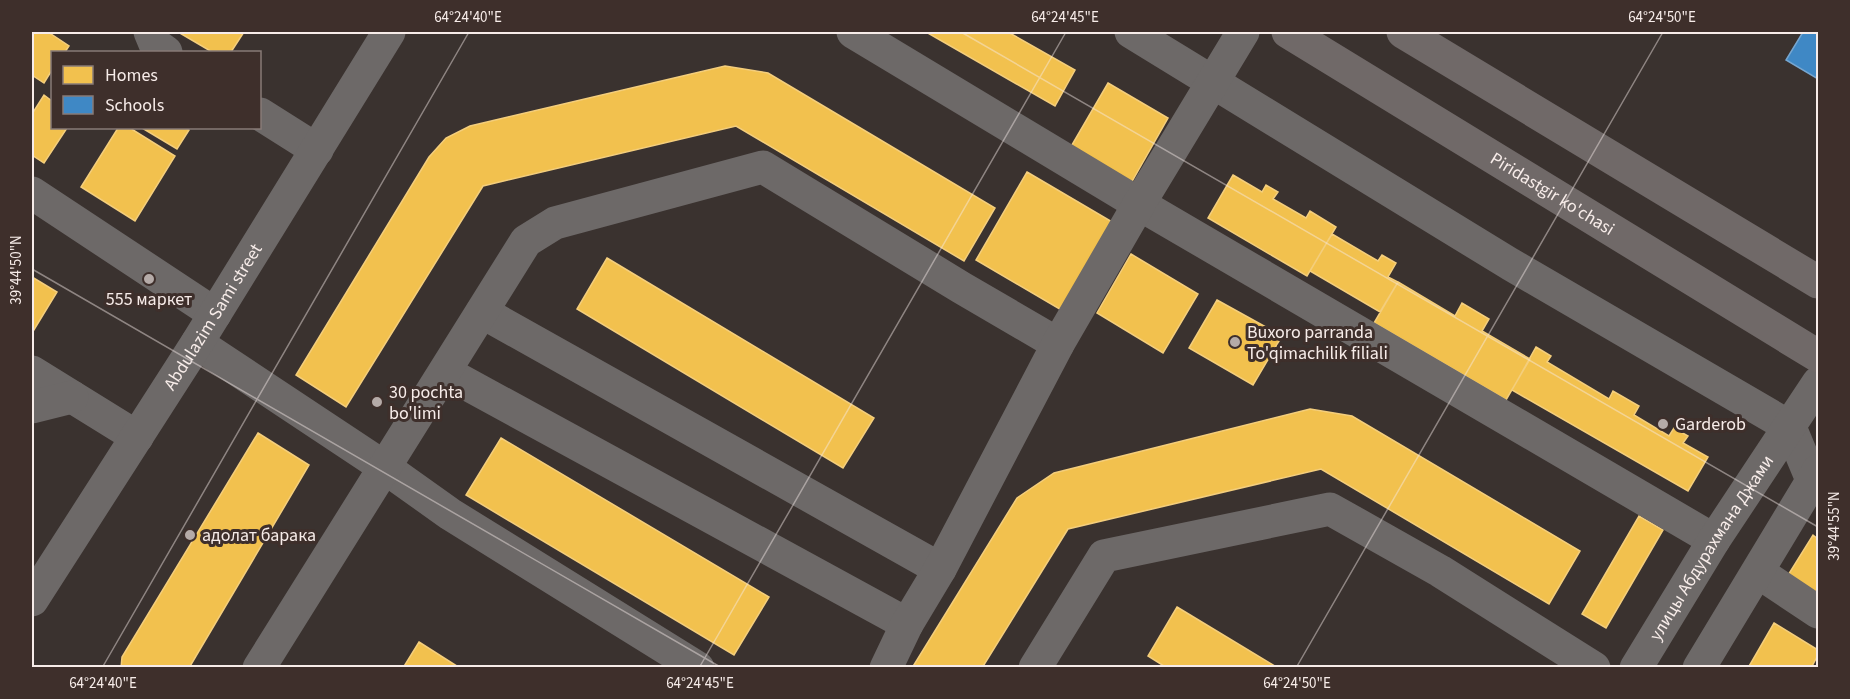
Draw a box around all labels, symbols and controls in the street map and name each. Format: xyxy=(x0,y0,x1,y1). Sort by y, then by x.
text: 64°24'40"E xyxy=(434,7,502,28)
text: 64°24'45"E xyxy=(1031,7,1099,28)
text: 64°24'50"E xyxy=(1628,7,1696,28)
legend xyxy=(51,51,261,129)
text: Homes xyxy=(105,63,158,88)
text: Schools xyxy=(105,93,164,118)
street label: Piridastgir ko'chasi xyxy=(1485,146,1619,241)
text: 39°44'50"N xyxy=(6,235,27,305)
street label: Abdulazim Sami street xyxy=(157,239,268,395)
marker: 555 маркет xyxy=(142,272,156,286)
place label: 555 маркет xyxy=(106,287,192,312)
place label: Buxoro parranda To'qimachilik filiali xyxy=(1247,320,1388,366)
marker: Buxoro parranda To'qimachilik filiali xyxy=(1228,335,1242,349)
place label: 30 pochta bo'limi xyxy=(389,380,463,426)
marker: 30 pochta bo'limi xyxy=(370,395,384,409)
place label: Garderob xyxy=(1675,412,1746,437)
marker: Garderob xyxy=(1656,417,1670,431)
street label: улицы Абдурахмана Джами xyxy=(1643,450,1780,645)
text: 39°44'55"N xyxy=(1824,491,1845,561)
place label: адолат барака xyxy=(202,523,316,548)
marker: адолат барака xyxy=(183,528,197,542)
text: 64°24'40"E xyxy=(69,673,137,694)
text: 64°24'45"E xyxy=(666,673,734,694)
text: 64°24'50"E xyxy=(1263,673,1331,694)

